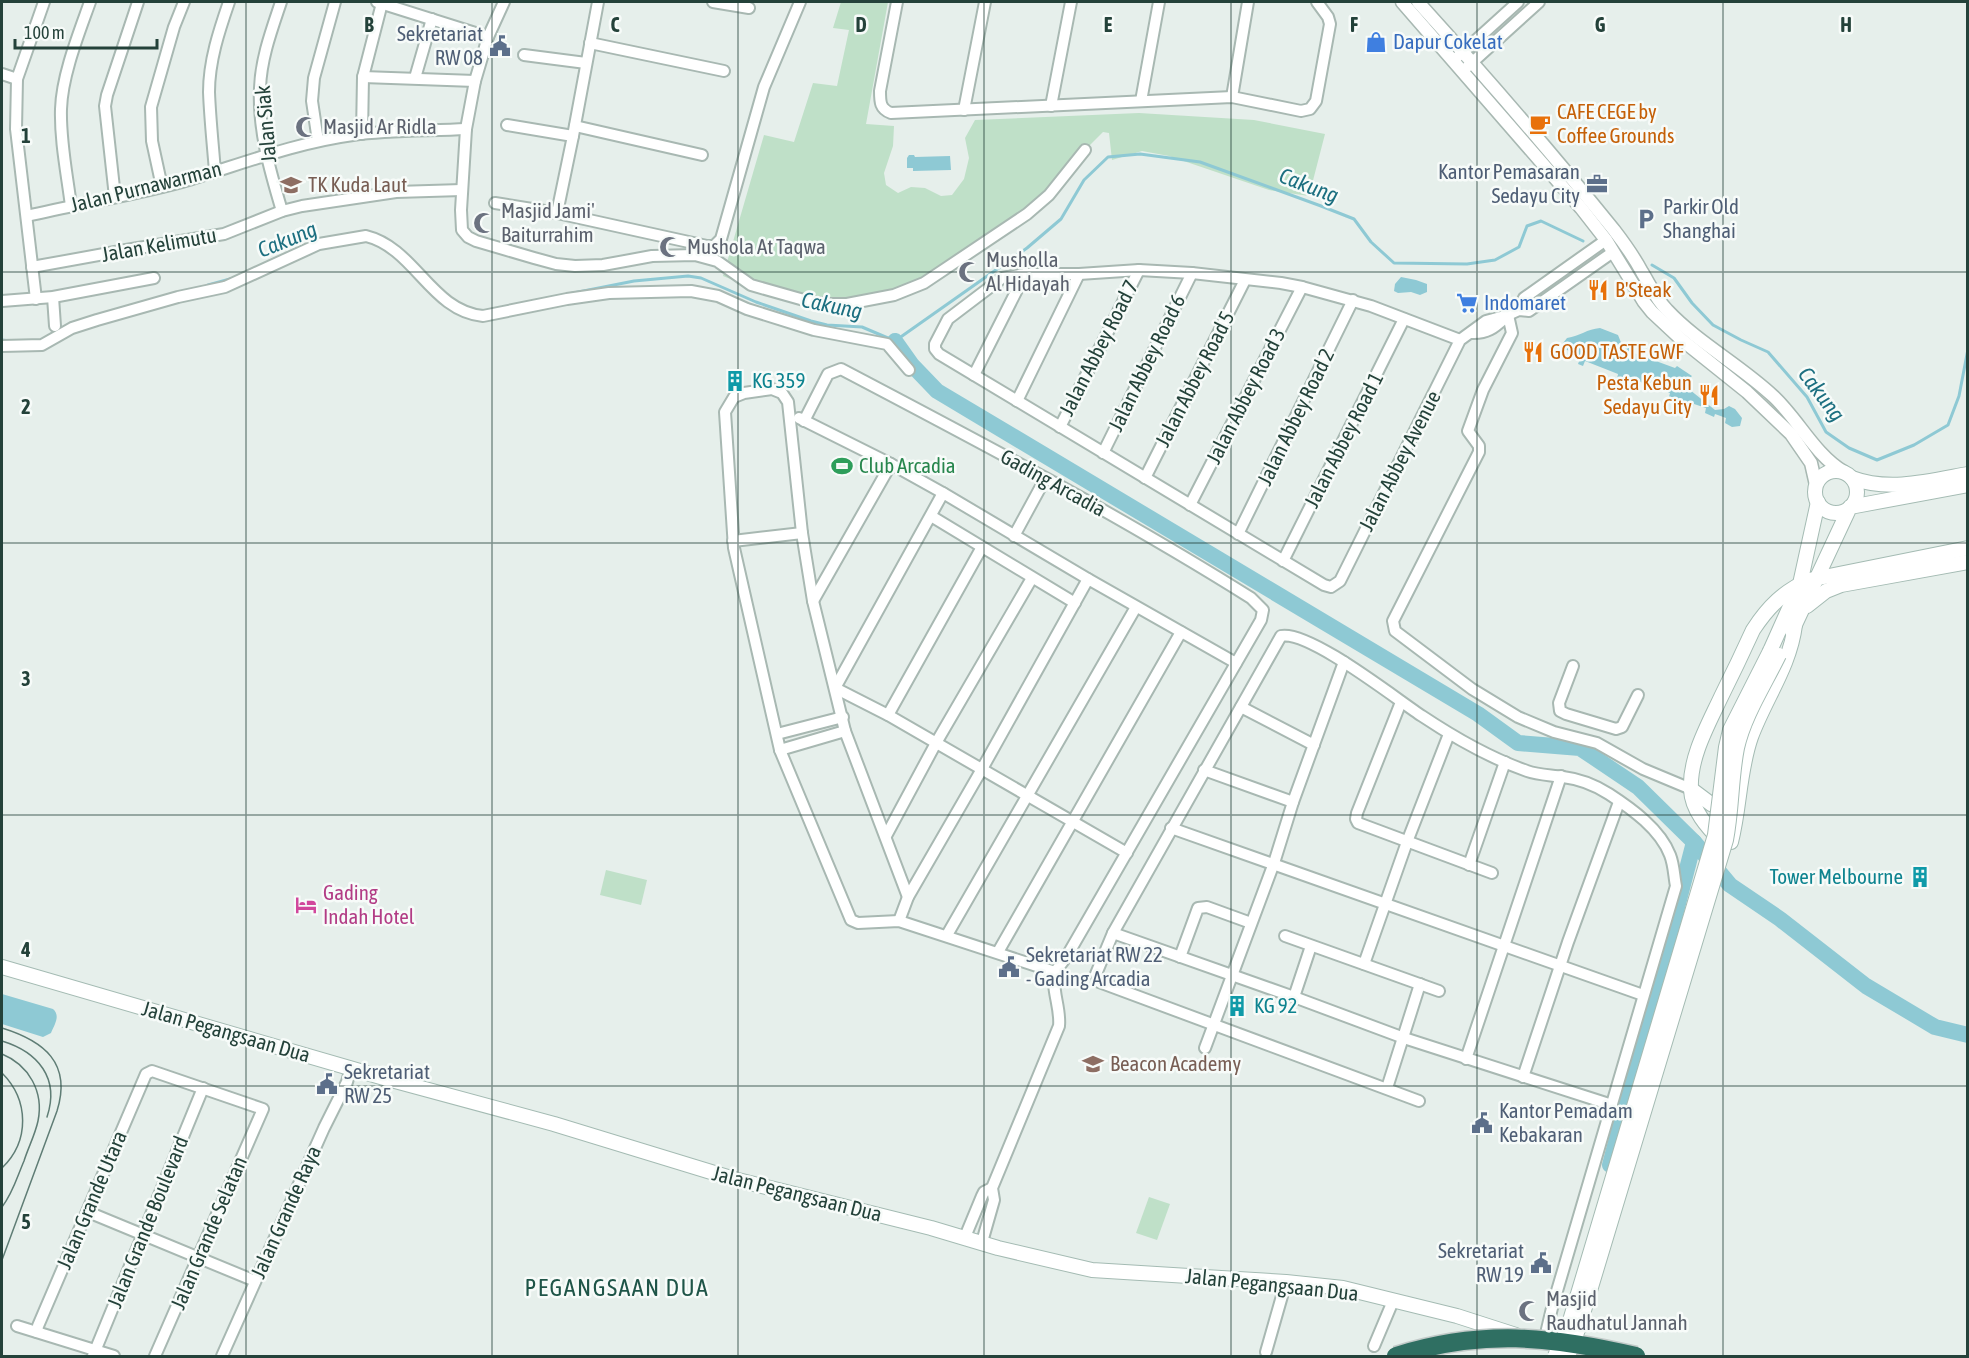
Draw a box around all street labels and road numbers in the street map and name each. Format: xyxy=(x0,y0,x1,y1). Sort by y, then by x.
street label: Jalan Siak xyxy=(250,84,280,164)
street label: Jalan Purnawarman xyxy=(68,156,224,216)
street label: Jalan Kelimutu xyxy=(100,222,218,266)
street label: Jalan Abbey Road 7 xyxy=(1054,276,1143,419)
street label: Jalan Abbey Road 6 xyxy=(1103,290,1190,435)
street label: Jalan Abbey Road 5 xyxy=(1150,307,1239,450)
street label: Jalan Abbey Road 3 xyxy=(1201,324,1290,467)
street label: Jalan Abbey Road 2 xyxy=(1252,344,1338,489)
street label: Jalan Abbey Road 1 xyxy=(1299,368,1388,511)
street label: Jalan Abbey Avenue xyxy=(1353,386,1445,535)
street label: Gading Arcadia xyxy=(997,443,1110,521)
street label: Jalan Pegangsaan Dua xyxy=(139,996,313,1067)
street label: Jalan Grande Utara xyxy=(51,1127,131,1272)
street label: Jalan Grande Boulevard xyxy=(102,1132,192,1311)
street label: Jalan Grande Raya xyxy=(245,1142,325,1282)
street label: Jalan Grande Selatan xyxy=(165,1153,251,1313)
street label: Jalan Pegangsaan Dua xyxy=(710,1160,884,1226)
street label: Jalan Pegangsaan Dua xyxy=(1184,1263,1360,1305)

